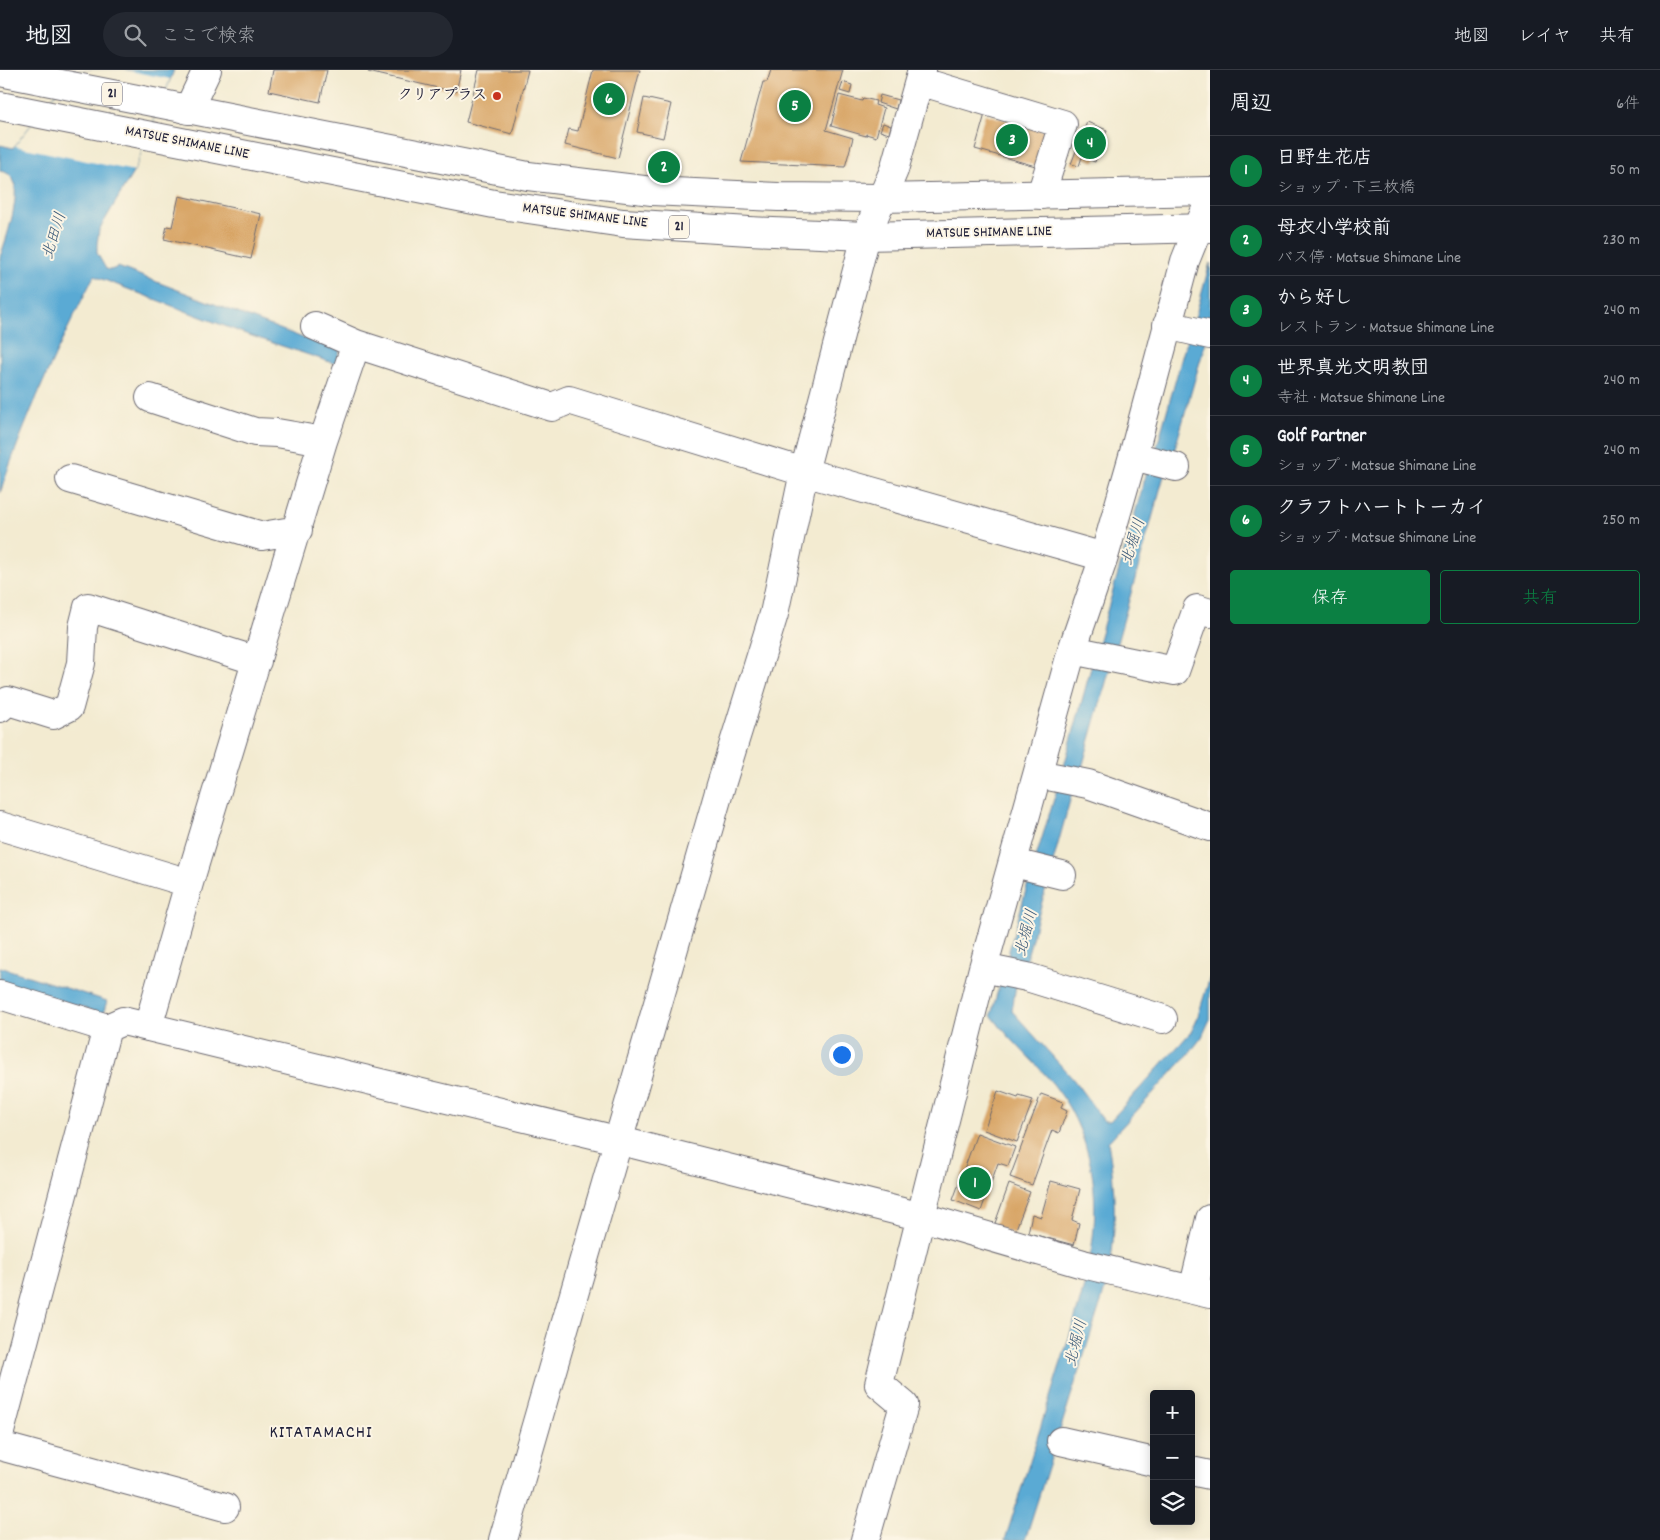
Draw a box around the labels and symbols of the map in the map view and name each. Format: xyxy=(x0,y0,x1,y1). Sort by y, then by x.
pin: 6 xyxy=(593,80,625,118)
road number: 21 xyxy=(102,82,122,106)
place label: クリアプラス xyxy=(398,85,487,107)
pin: 5 xyxy=(779,87,811,125)
marker: クリアプラス xyxy=(491,90,503,102)
street label: MATSUE SHIMANE LINE xyxy=(123,120,251,166)
pin: 3 xyxy=(996,121,1028,159)
pin: 4 xyxy=(1074,124,1106,162)
pin: 2 xyxy=(648,148,680,186)
street label: MATSUE SHIMANE LINE xyxy=(521,197,649,235)
water label: 北田川 xyxy=(37,210,73,262)
road number: 21 xyxy=(669,216,689,238)
street label: MATSUE SHIMANE LINE xyxy=(926,221,1052,245)
water label: 北堀川 xyxy=(1116,516,1152,568)
water label: 北堀川 xyxy=(1010,907,1044,959)
your location xyxy=(829,1042,855,1068)
pin: 1 xyxy=(959,1164,991,1202)
water label: 北堀川 xyxy=(1060,1317,1094,1369)
district label: KITATAMACHI xyxy=(269,1421,373,1446)

